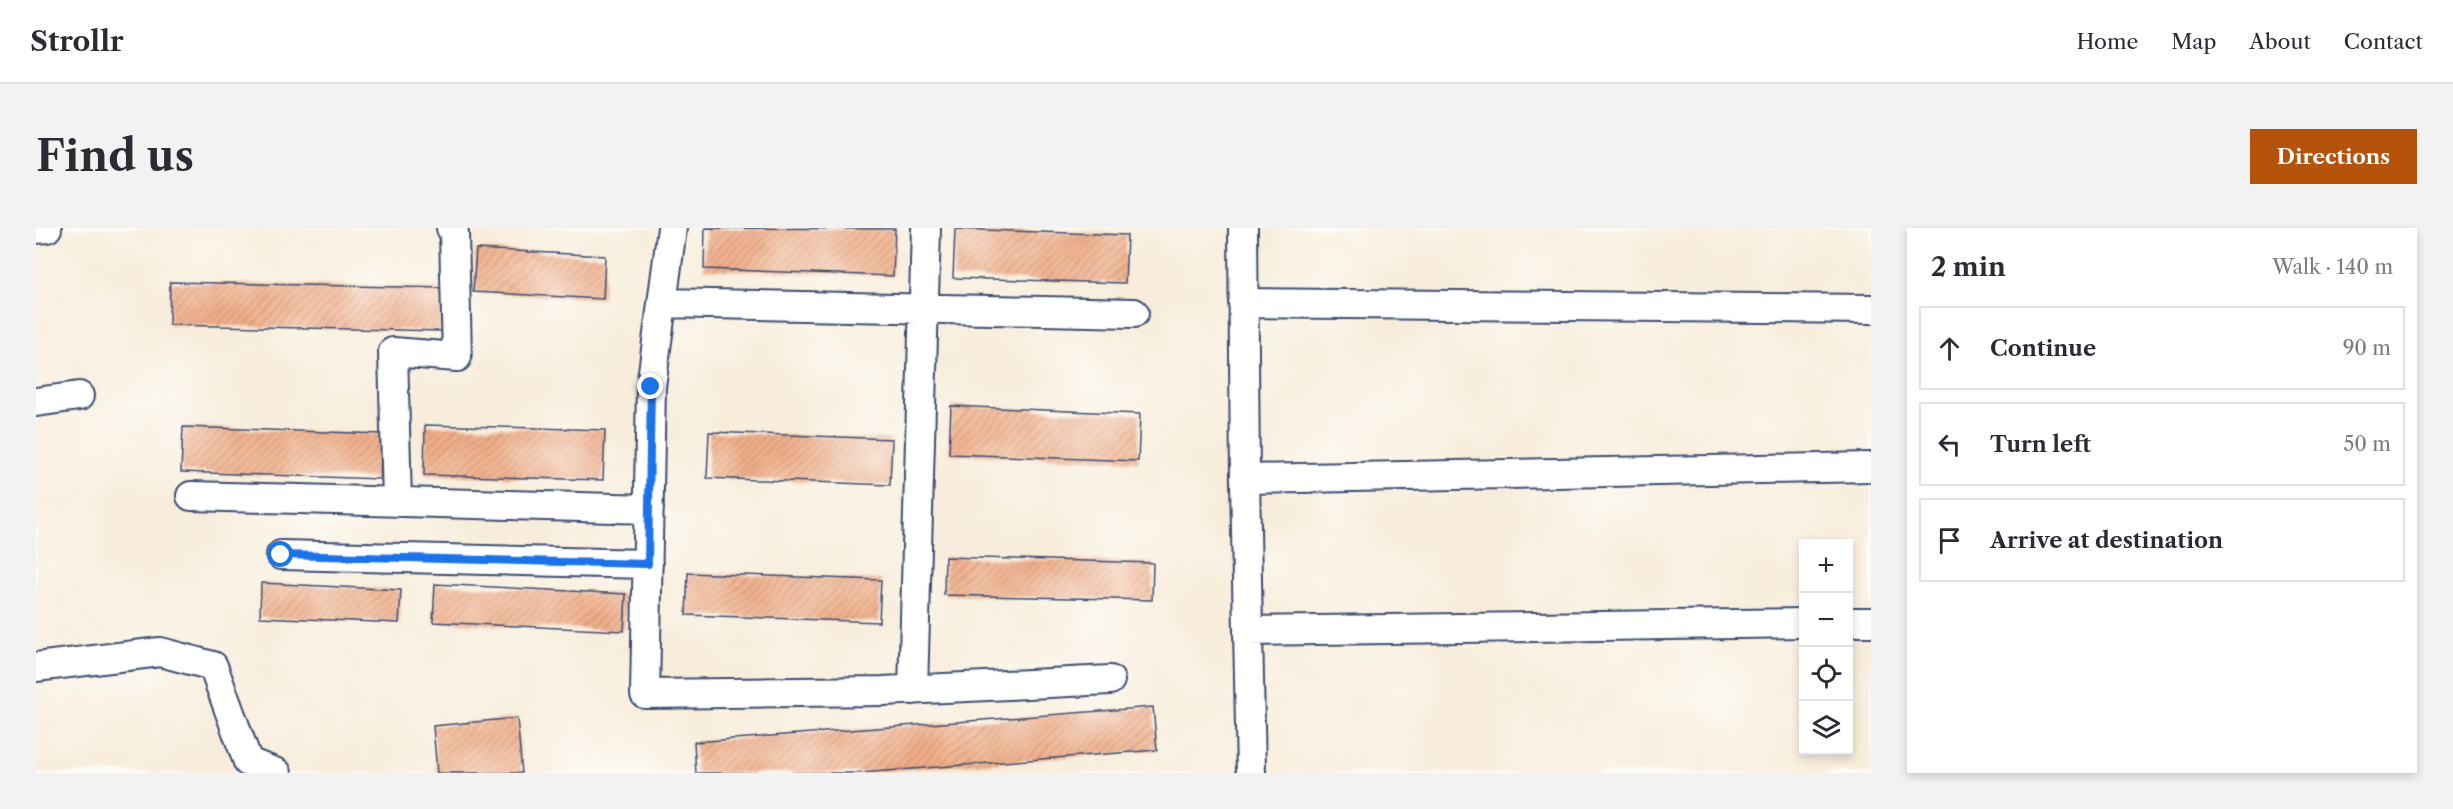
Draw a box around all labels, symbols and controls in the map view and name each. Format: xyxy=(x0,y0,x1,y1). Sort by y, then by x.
text: Strollr xyxy=(30,24,124,58)
text: Home xyxy=(2077,29,2138,54)
text: Map xyxy=(2171,29,2216,54)
text: About xyxy=(2249,29,2311,54)
text: Contact xyxy=(2344,29,2423,54)
button: Directions xyxy=(2250,129,2417,184)
text: Find us xyxy=(36,130,194,182)
text: 2 min xyxy=(1931,251,2006,283)
text: Walk · 140 m xyxy=(2272,255,2393,279)
icon: ahead xyxy=(1933,332,1966,365)
text: Continue xyxy=(1990,335,2096,362)
text: 90 m xyxy=(2343,336,2391,360)
route end xyxy=(637,373,663,399)
icon: left xyxy=(1933,428,1966,461)
text: Turn left xyxy=(1990,431,2091,458)
text: 50 m xyxy=(2344,432,2391,456)
icon: arrive xyxy=(1933,524,1966,557)
text: Arrive at destination xyxy=(1990,527,2223,554)
map controls xyxy=(1799,539,1853,755)
button: + xyxy=(1799,539,1853,593)
route start xyxy=(267,541,293,567)
button: − xyxy=(1799,593,1853,647)
button: locate xyxy=(1799,647,1853,701)
button: layers xyxy=(1799,701,1853,755)

